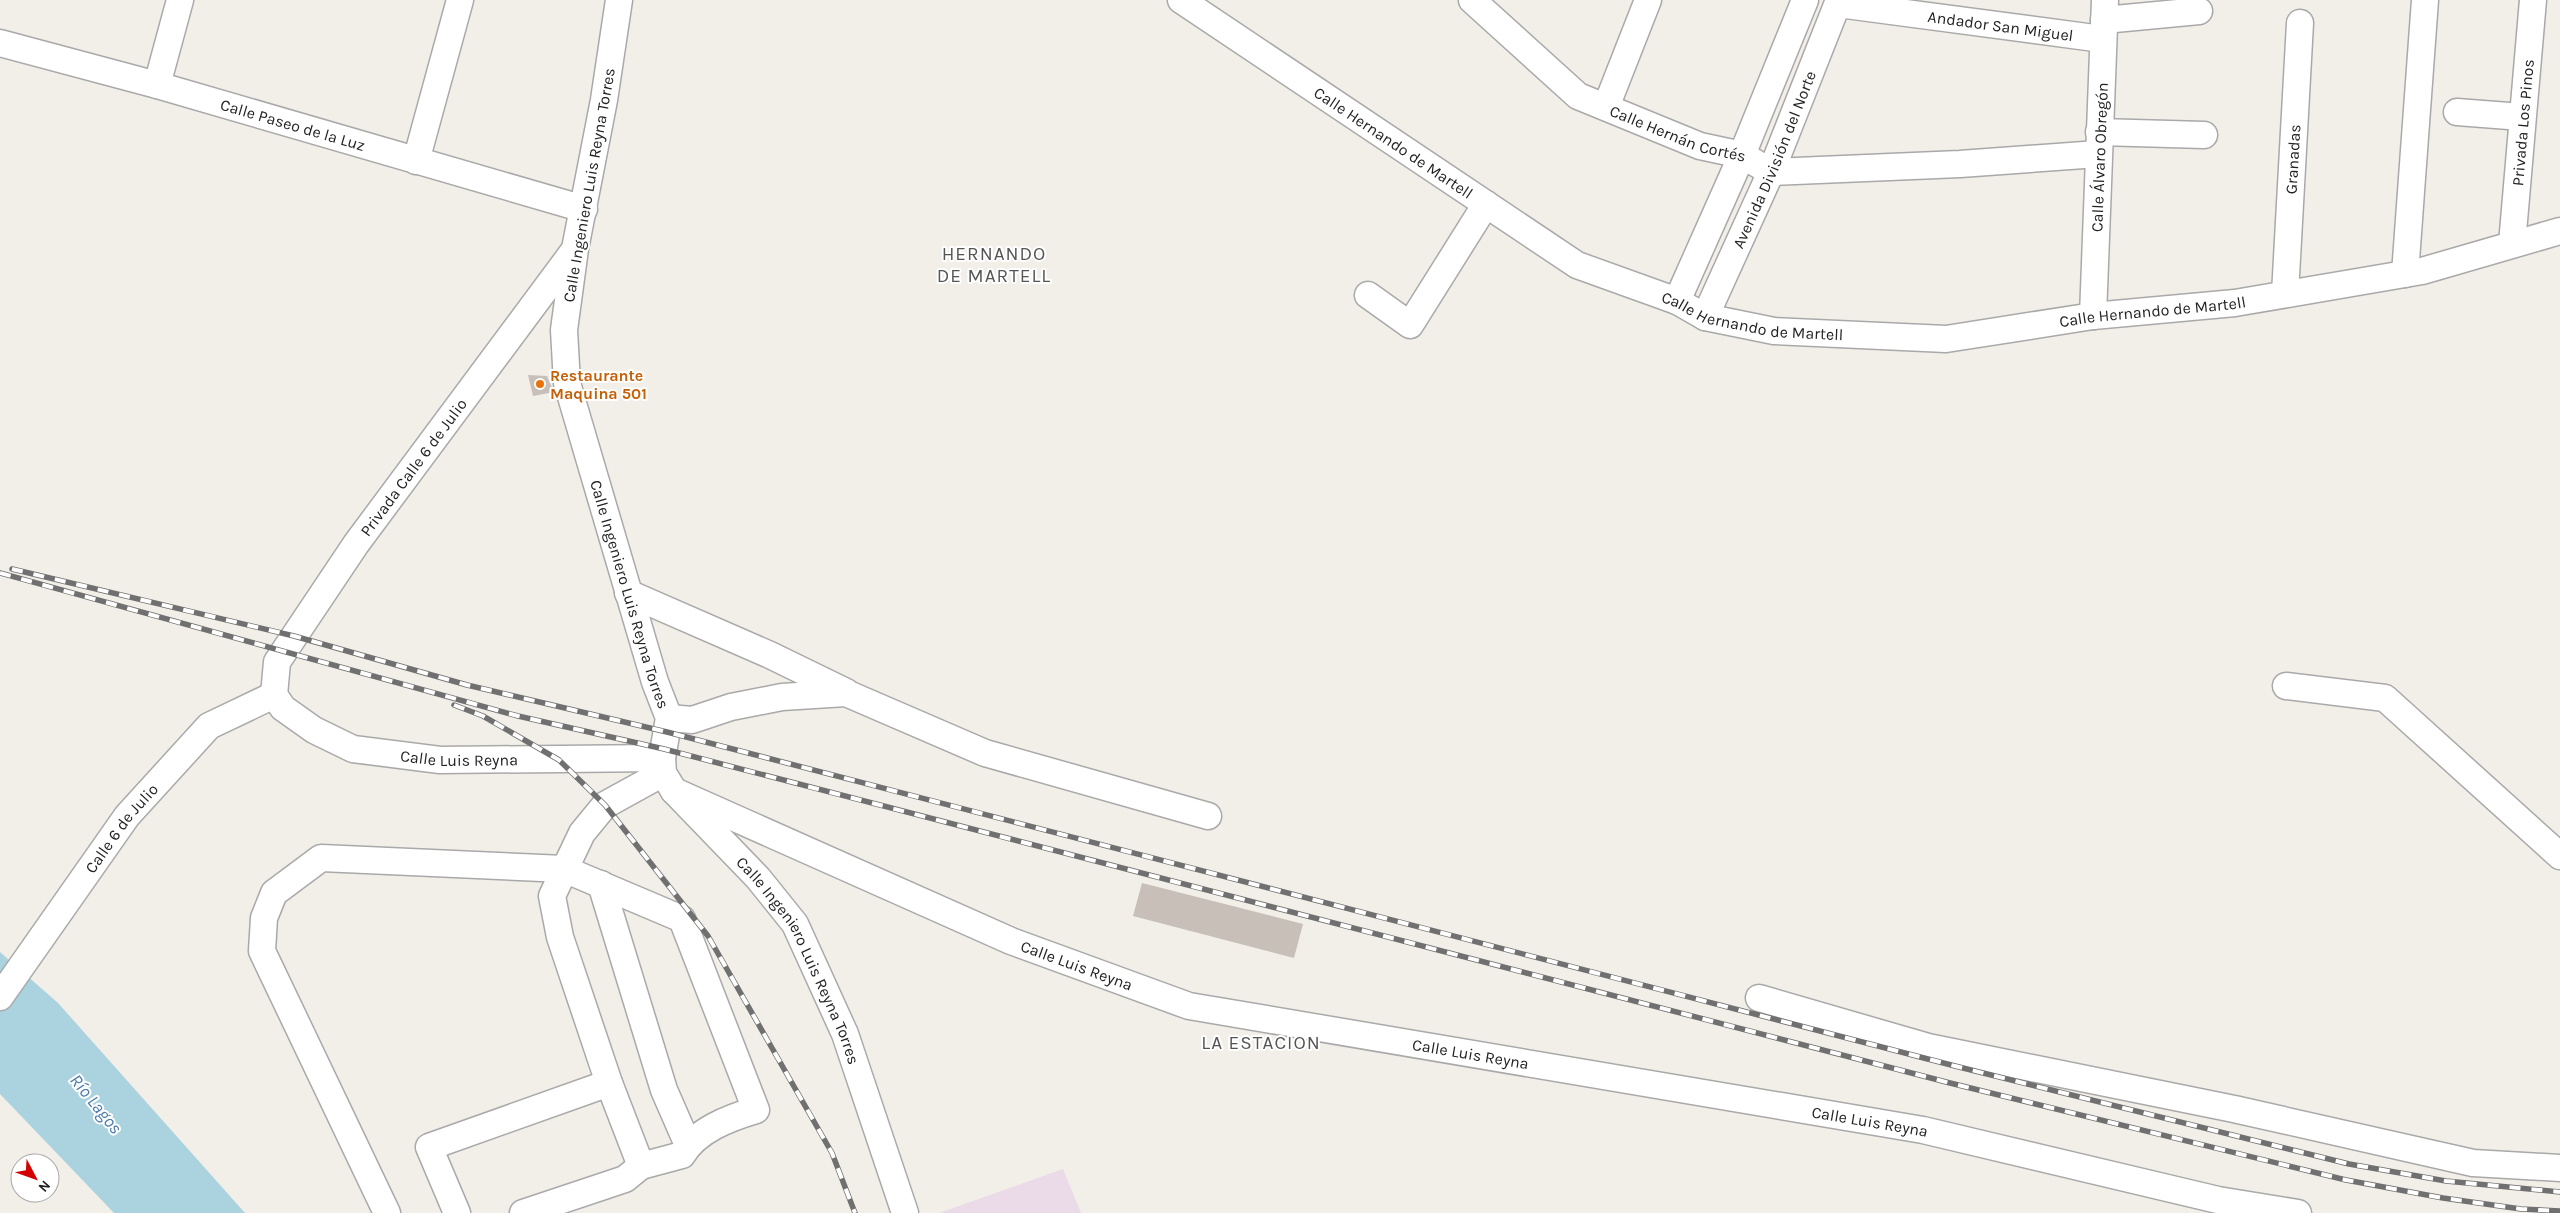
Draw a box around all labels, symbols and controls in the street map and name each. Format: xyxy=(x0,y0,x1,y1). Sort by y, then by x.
street label: Andador San Miguel xyxy=(1927,6,2075,45)
street label: Privada Los Pinos xyxy=(2508,58,2537,187)
street label: Calle Ingeniero Luis Reyna Torres xyxy=(559,66,619,304)
street label: Avenida División del Norte xyxy=(1728,68,1820,251)
street label: Calle Hernando de Martell xyxy=(1311,82,1477,202)
street label: Calle Álvaro Obregón xyxy=(2087,82,2111,232)
street label: Calle Paseo de la Luz xyxy=(218,94,367,154)
street label: Calle Hernán Cortés xyxy=(1607,101,1748,165)
street label: Granadas xyxy=(2281,124,2304,195)
district label: HERNANDO DE MARTELL xyxy=(937,243,1051,287)
street label: Calle Hernando de Martell xyxy=(1659,287,1844,344)
street label: Calle Hernando de Martell xyxy=(2058,292,2247,331)
place label: Restaurante Maquina 501 xyxy=(550,366,647,403)
marker: Restaurante Maquina 501 xyxy=(534,378,546,390)
street label: Privada Calle 6 de Julio xyxy=(356,394,471,540)
street label: Calle Ingeniero Luis Reyna Torres xyxy=(587,478,674,711)
street label: Calle Luis Reyna xyxy=(399,746,518,770)
street label: Calle 6 de Julio xyxy=(81,779,162,877)
street label: Calle Ingeniero Luis Reyna Torres xyxy=(733,852,864,1067)
street label: Calle Luis Reyna xyxy=(1018,936,1135,994)
district label: LA ESTACION xyxy=(1201,1032,1321,1054)
street label: Calle Luis Reyna xyxy=(1411,1034,1530,1073)
water label: Río Lagos xyxy=(65,1070,127,1138)
street label: Calle Luis Reyna xyxy=(1810,1102,1930,1140)
north arrow xyxy=(10,1153,60,1203)
text: N xyxy=(35,1177,54,1196)

